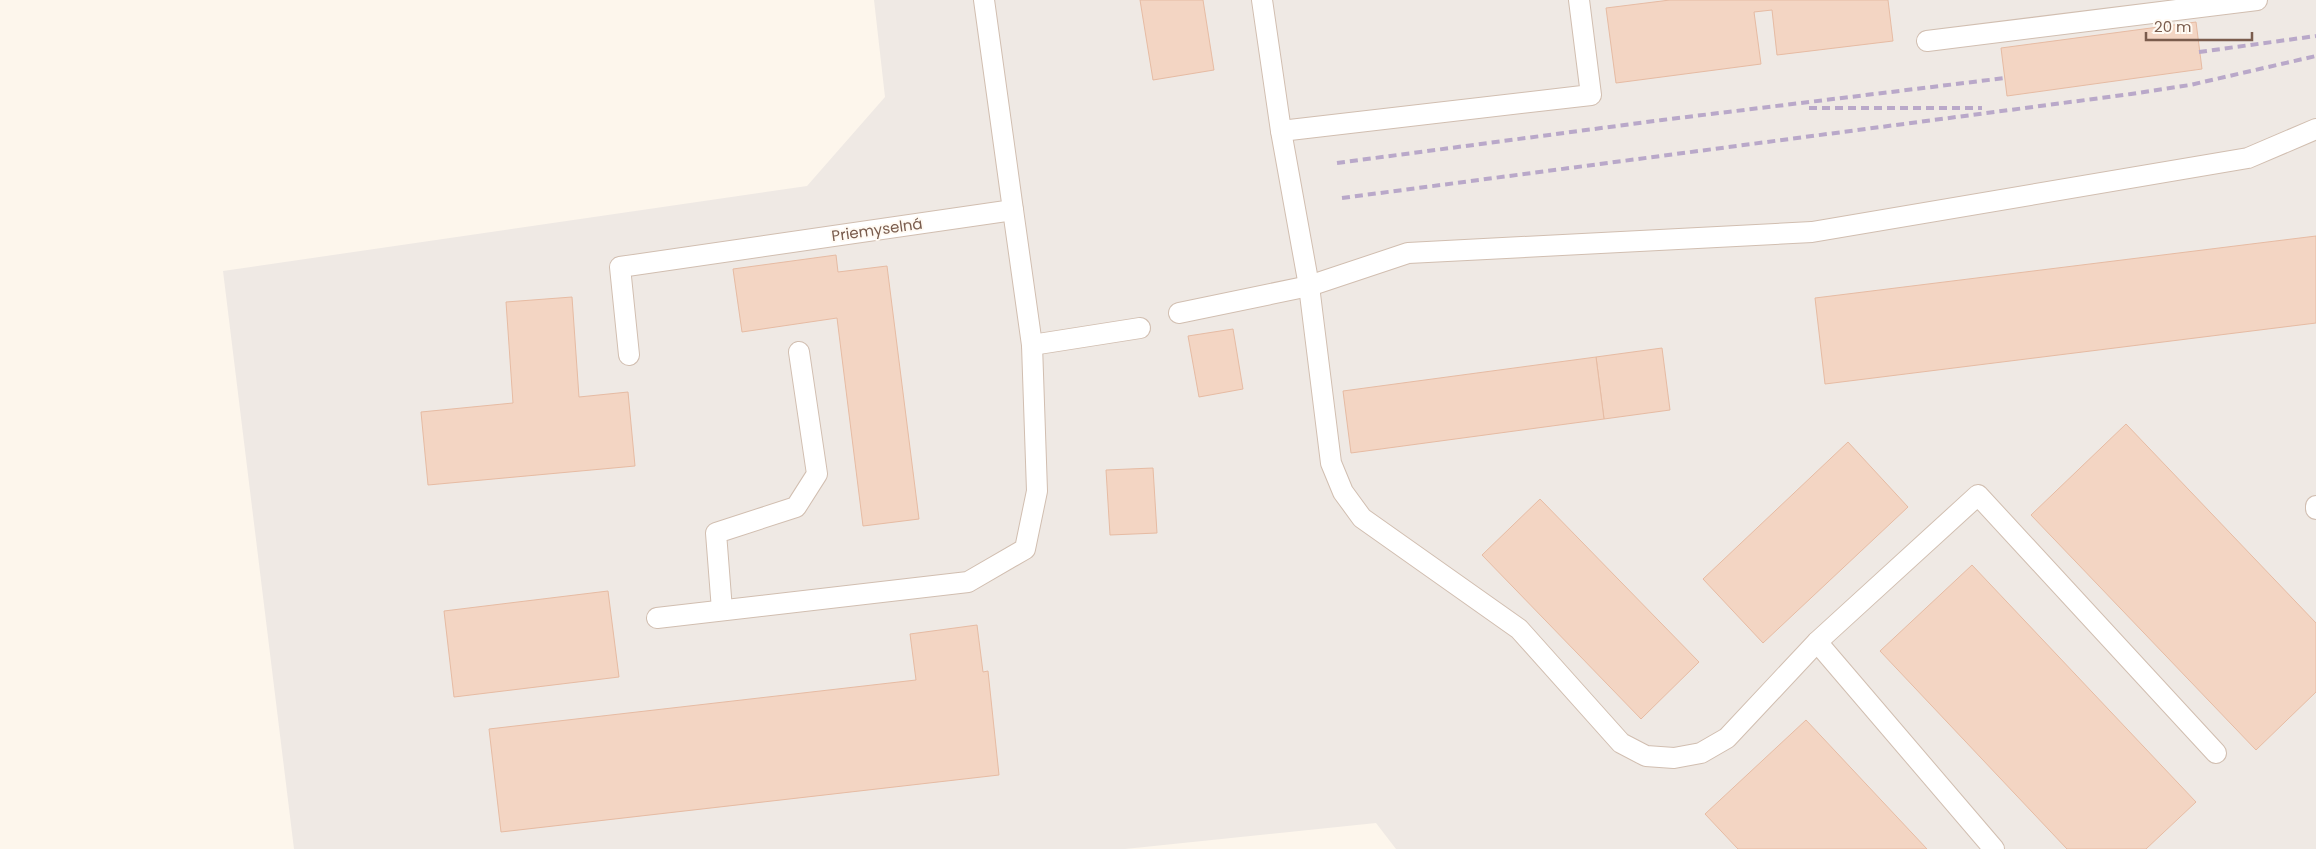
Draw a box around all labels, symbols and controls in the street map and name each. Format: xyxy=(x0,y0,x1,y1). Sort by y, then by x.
scale bar xyxy=(2146,10,2252,42)
text: 20 m xyxy=(2154,16,2192,37)
street label: Priemyselná xyxy=(830,213,924,246)

